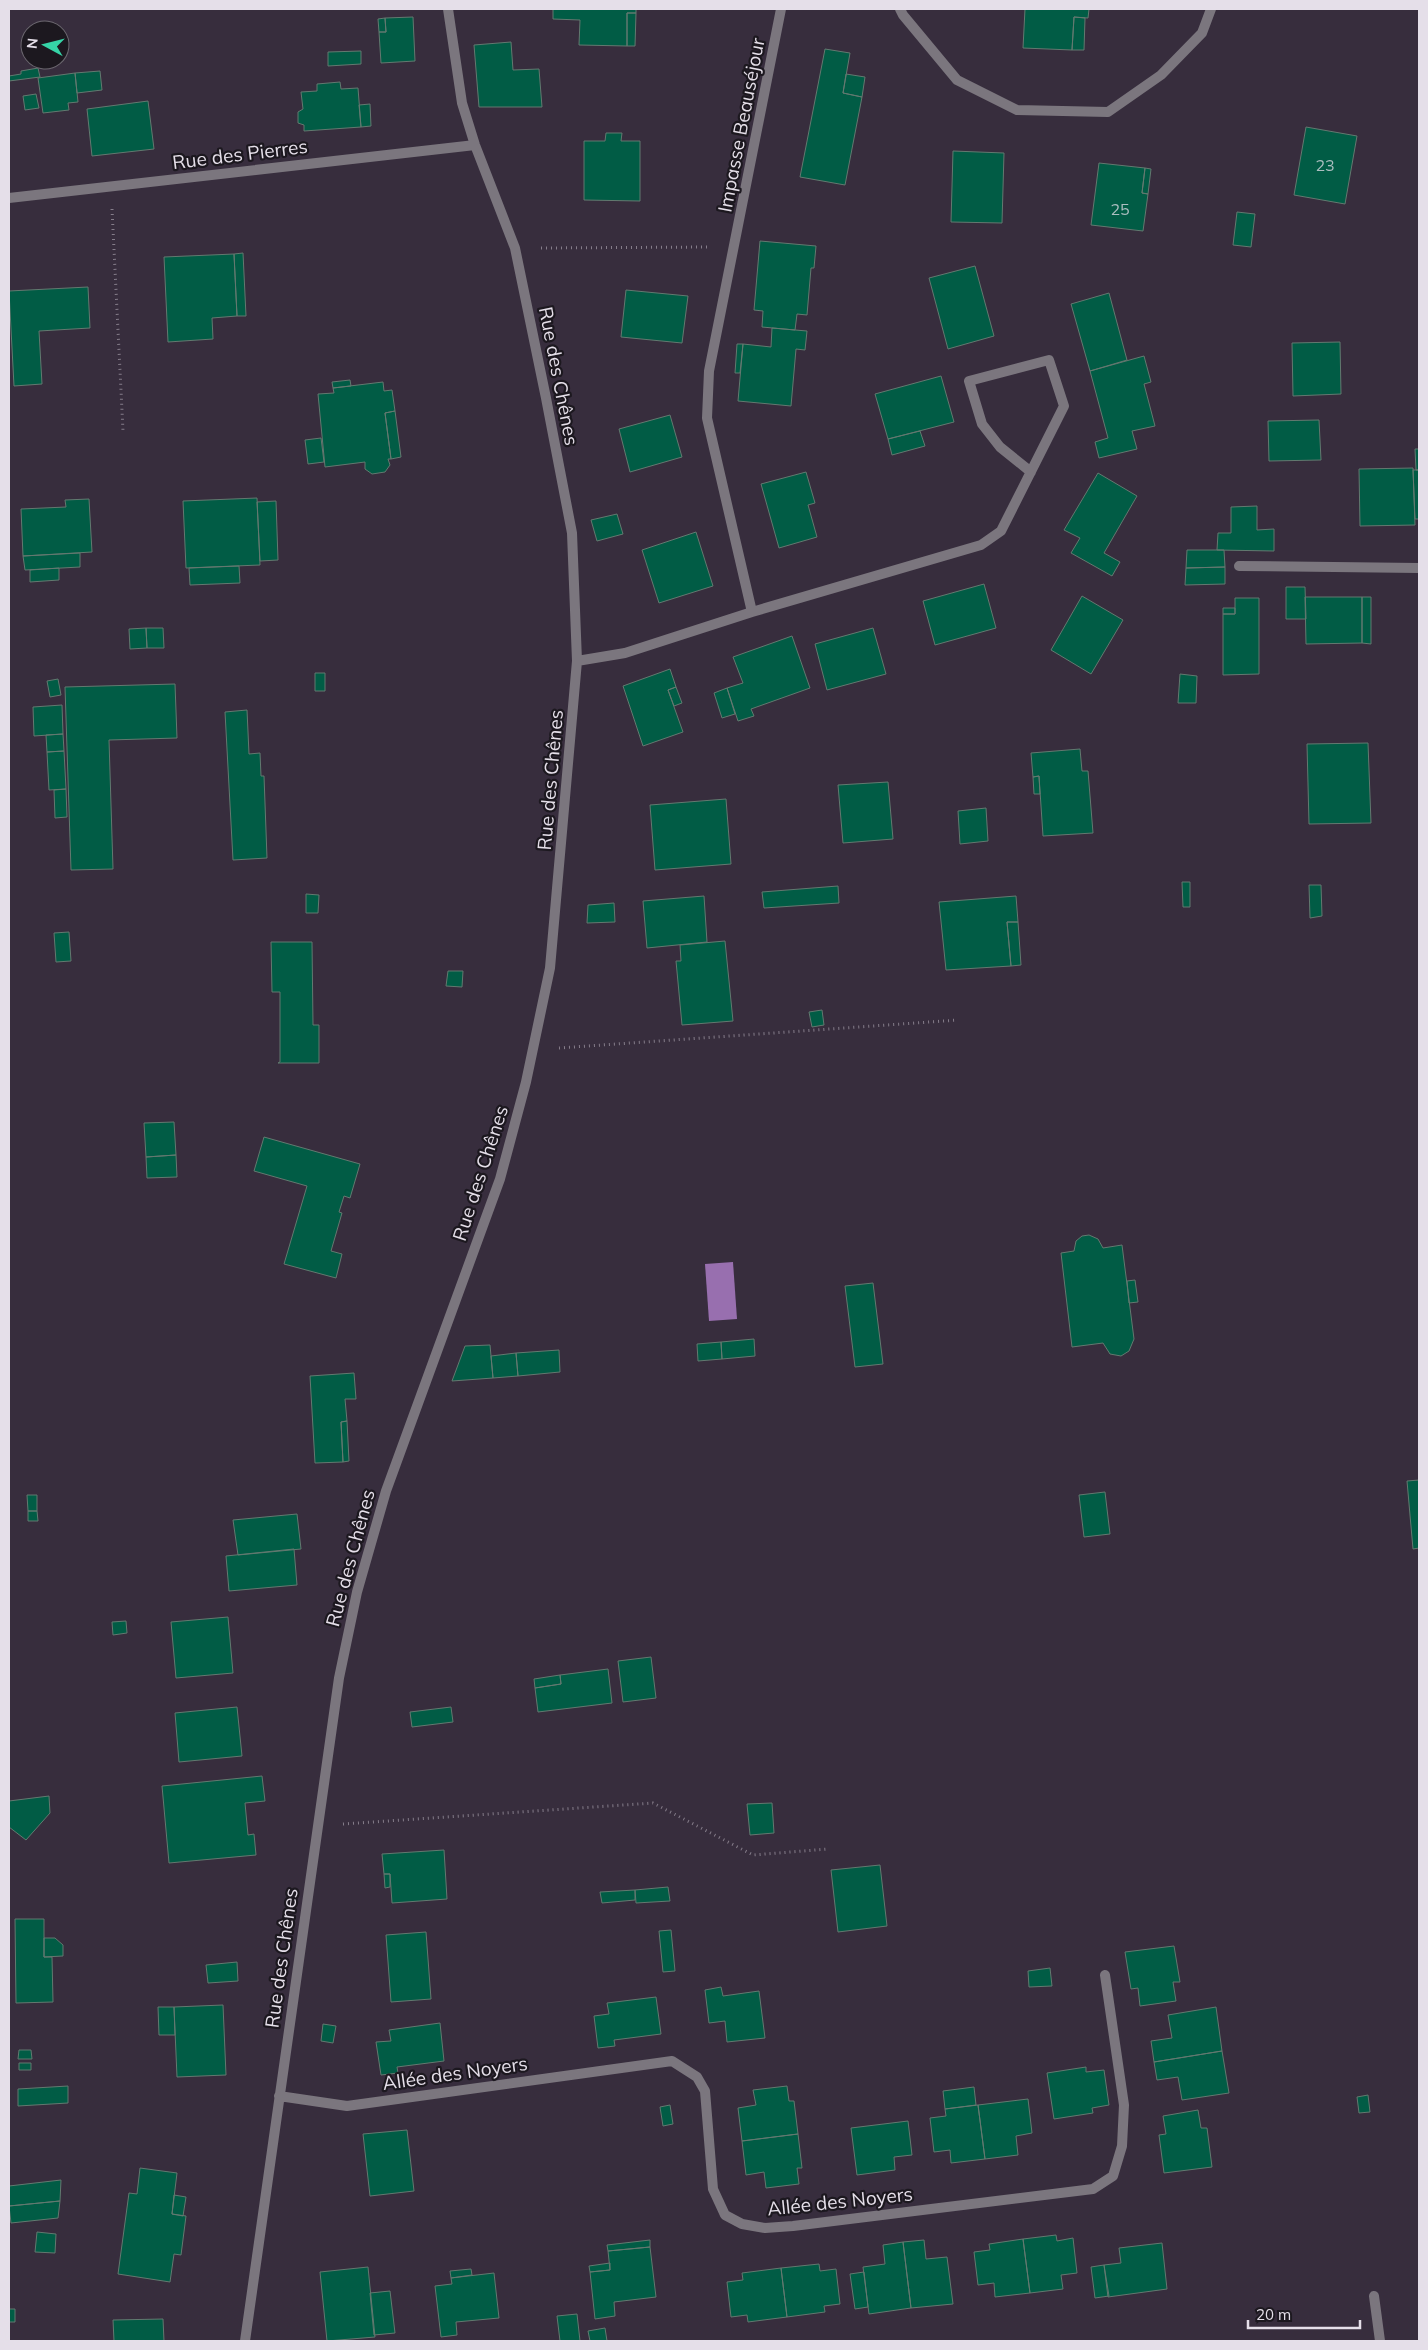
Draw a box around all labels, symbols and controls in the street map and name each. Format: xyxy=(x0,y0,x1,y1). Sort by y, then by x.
north arrow xyxy=(20,20,70,70)
street label: Impasse Beauséjour xyxy=(712,36,770,214)
text: N xyxy=(23,37,42,50)
street label: Rue des Pierres xyxy=(171,134,309,174)
house number: 23 xyxy=(1315,155,1335,175)
house number: 25 xyxy=(1110,199,1130,219)
street label: Rue des Chênes xyxy=(534,305,584,447)
street label: Rue des Chênes xyxy=(532,709,568,851)
street label: Rue des Chênes xyxy=(447,1102,513,1244)
street label: Rue des Chênes xyxy=(320,1487,380,1629)
street label: Rue des Chênes xyxy=(259,1887,303,2029)
street label: Allée des Noyers xyxy=(381,2051,529,2095)
street label: Allée des Noyers xyxy=(766,2181,914,2221)
scale bar xyxy=(1248,2298,1360,2330)
text: 20 m xyxy=(1256,2305,1291,2324)

